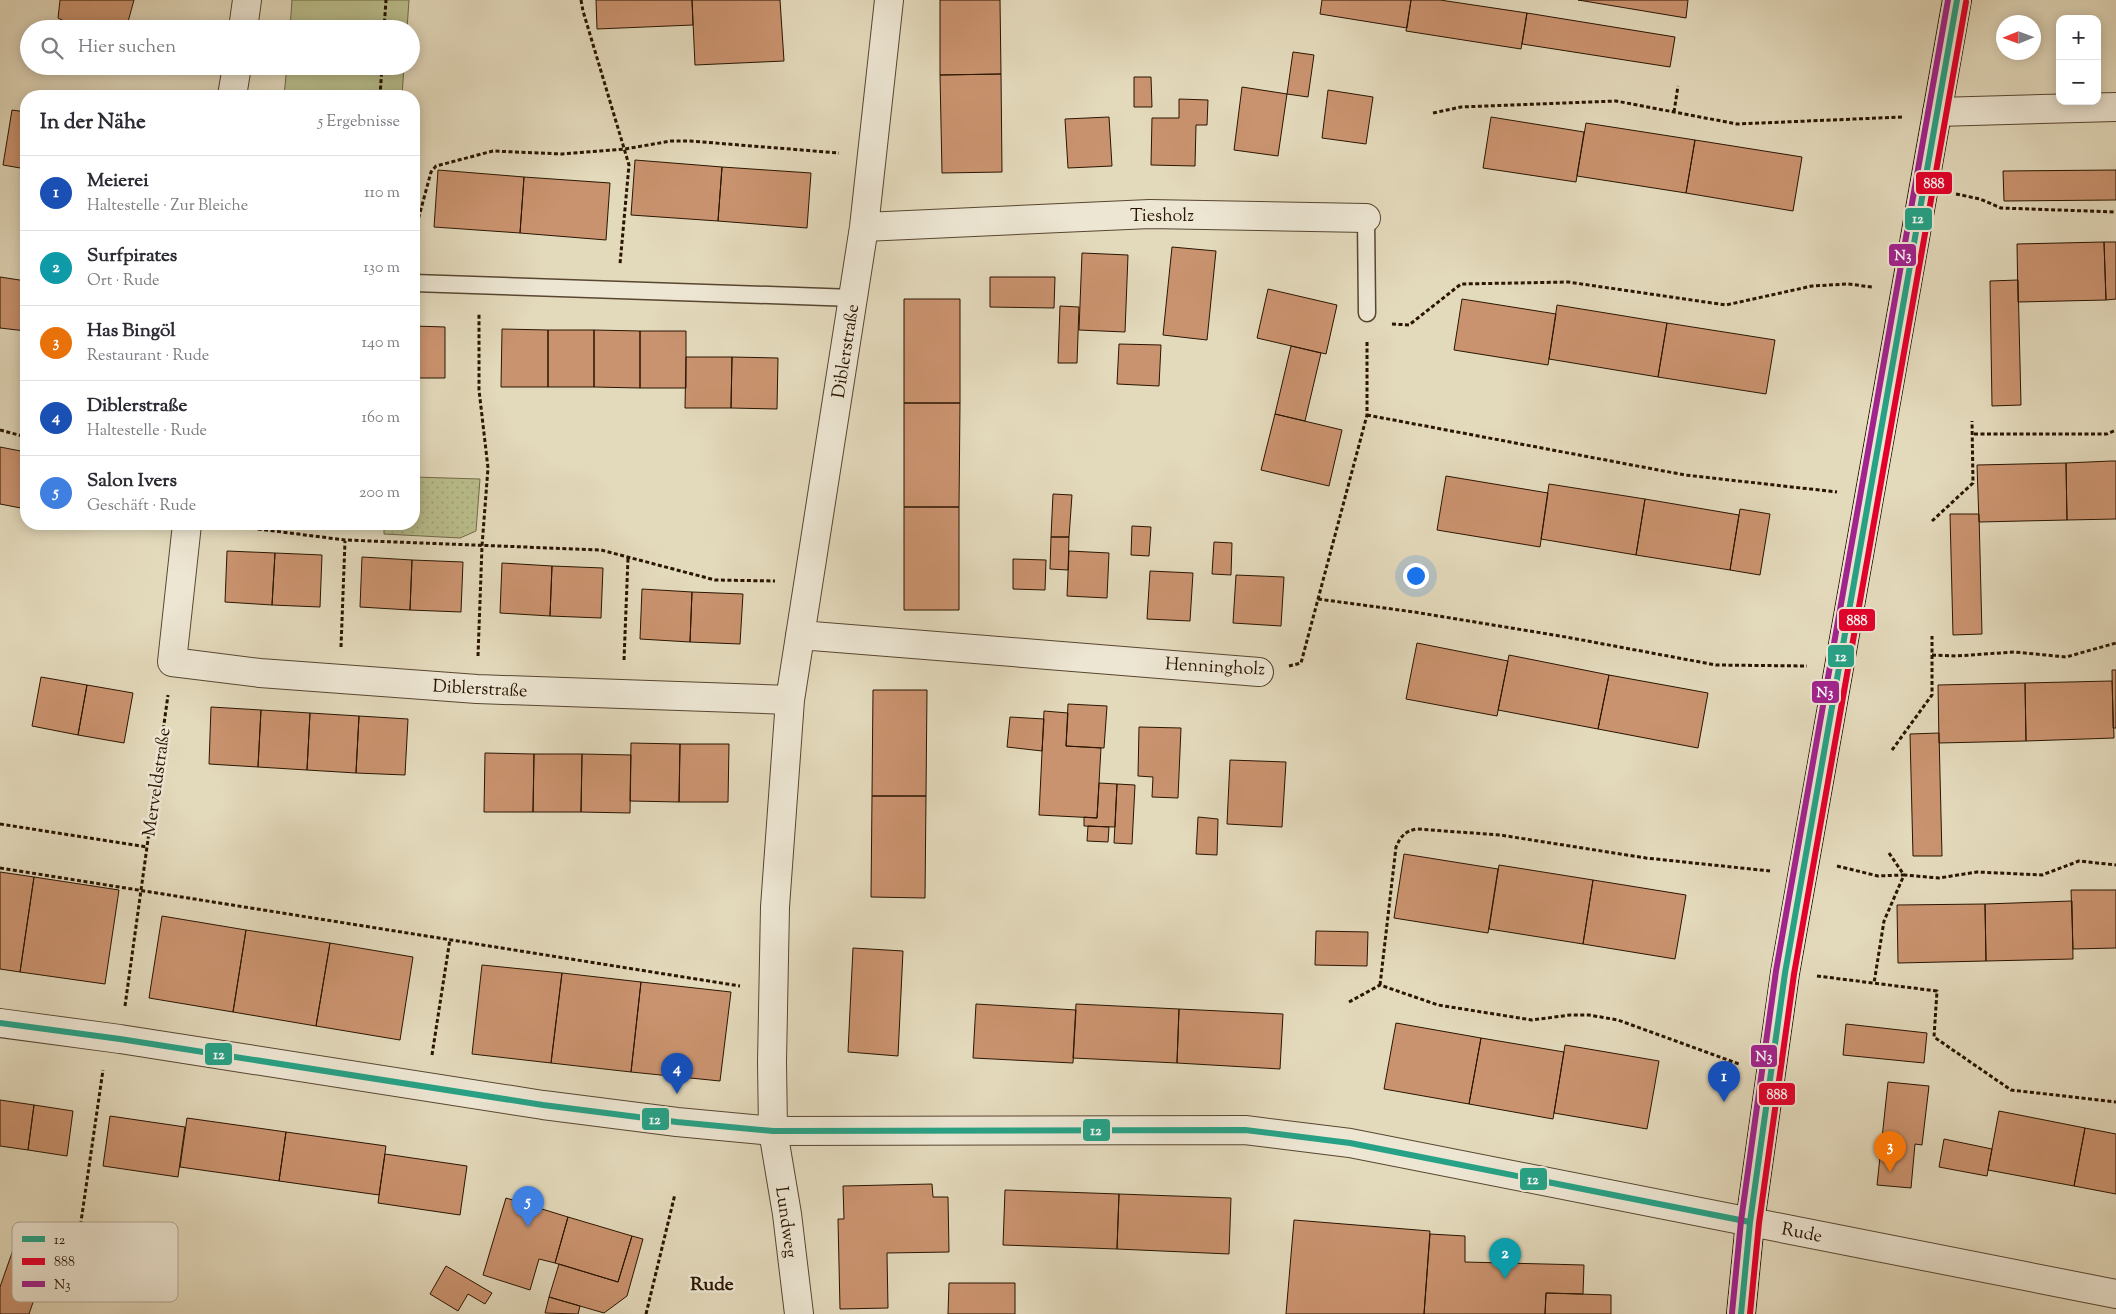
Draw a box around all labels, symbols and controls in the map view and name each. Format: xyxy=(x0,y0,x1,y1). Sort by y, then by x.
north arrow xyxy=(1996,15,2041,60)
map controls xyxy=(2056,15,2101,105)
button: + xyxy=(2056,15,2101,60)
search box xyxy=(20,20,420,75)
icon: search xyxy=(38,34,66,62)
text: Hier suchen xyxy=(78,34,176,61)
button: − xyxy=(2056,60,2101,105)
text: In der Nähe xyxy=(40,108,146,138)
text: 5 Ergebnisse xyxy=(318,111,400,134)
text: Meierei xyxy=(87,168,149,195)
line badge: 888 xyxy=(1915,171,1953,195)
text: 888 xyxy=(1924,175,1945,195)
text: 1 xyxy=(53,182,59,205)
text: 110 m xyxy=(364,182,400,205)
text: Haltestelle · Zur Bleiche xyxy=(87,195,248,218)
street label: Tiesholz xyxy=(1130,204,1194,230)
line badge: 12 xyxy=(1904,207,1933,231)
text: 12 xyxy=(1912,210,1924,230)
text: Surfpirates xyxy=(87,243,177,270)
line badge: N3 xyxy=(1888,243,1917,267)
text: N3 xyxy=(1895,247,1912,267)
text: 2 xyxy=(52,257,60,280)
text: 130 m xyxy=(363,257,400,280)
text: Ort · Rude xyxy=(87,270,160,293)
street label: Diblerstraße xyxy=(827,302,867,400)
text: Has Bingöl xyxy=(87,318,175,345)
text: 3 xyxy=(53,332,59,355)
text: 140 m xyxy=(362,332,400,355)
text: Restaurant · Rude xyxy=(87,345,209,368)
text: Diblerstraße xyxy=(87,393,187,420)
text: 4 xyxy=(52,407,60,430)
text: 160 m xyxy=(362,407,400,430)
text: Haltestelle · Rude xyxy=(87,420,207,443)
text: Salon Ivers xyxy=(87,468,177,495)
text: 5 xyxy=(53,482,59,505)
text: 200 m xyxy=(359,482,400,505)
text: Geschäft · Rude xyxy=(87,495,196,518)
your location xyxy=(1403,563,1429,589)
line badge: 888 xyxy=(1838,608,1876,632)
text: 888 xyxy=(1847,612,1868,632)
line badge: 12 xyxy=(1827,644,1855,668)
text: 12 xyxy=(1835,648,1847,668)
street label: Henningholz xyxy=(1164,652,1266,684)
street label: Diblerstraße xyxy=(432,675,528,705)
line badge: N3 xyxy=(1811,680,1840,704)
text: N3 xyxy=(1817,684,1834,704)
street label: Merveldstraße xyxy=(137,726,178,838)
line badge: 12 xyxy=(204,1042,233,1066)
line badge: N3 xyxy=(1750,1044,1778,1068)
text: 12 xyxy=(213,1046,225,1066)
text: N3 xyxy=(1756,1048,1773,1068)
pin: 4 xyxy=(661,1053,693,1094)
pin: 1 xyxy=(1708,1061,1740,1102)
line badge: 888 xyxy=(1758,1082,1796,1106)
text: 888 xyxy=(1767,1086,1788,1106)
line badge: 12 xyxy=(641,1107,670,1131)
text: 12 xyxy=(649,1111,661,1131)
line badge: 12 xyxy=(1082,1118,1111,1142)
text: 12 xyxy=(1090,1122,1102,1142)
pin: 3 xyxy=(1874,1131,1906,1172)
line badge: 12 xyxy=(1519,1167,1548,1191)
text: 12 xyxy=(1527,1171,1539,1191)
street label: Lundweg xyxy=(767,1185,803,1260)
pin: 5 xyxy=(512,1186,544,1227)
street label: Rude xyxy=(1779,1217,1824,1251)
legend xyxy=(12,1222,178,1302)
text: 12 xyxy=(54,1231,66,1251)
pin: 2 xyxy=(1489,1238,1521,1279)
text: 888 xyxy=(54,1253,75,1273)
district label: Rude xyxy=(690,1272,734,1299)
text: N3 xyxy=(54,1276,71,1296)

